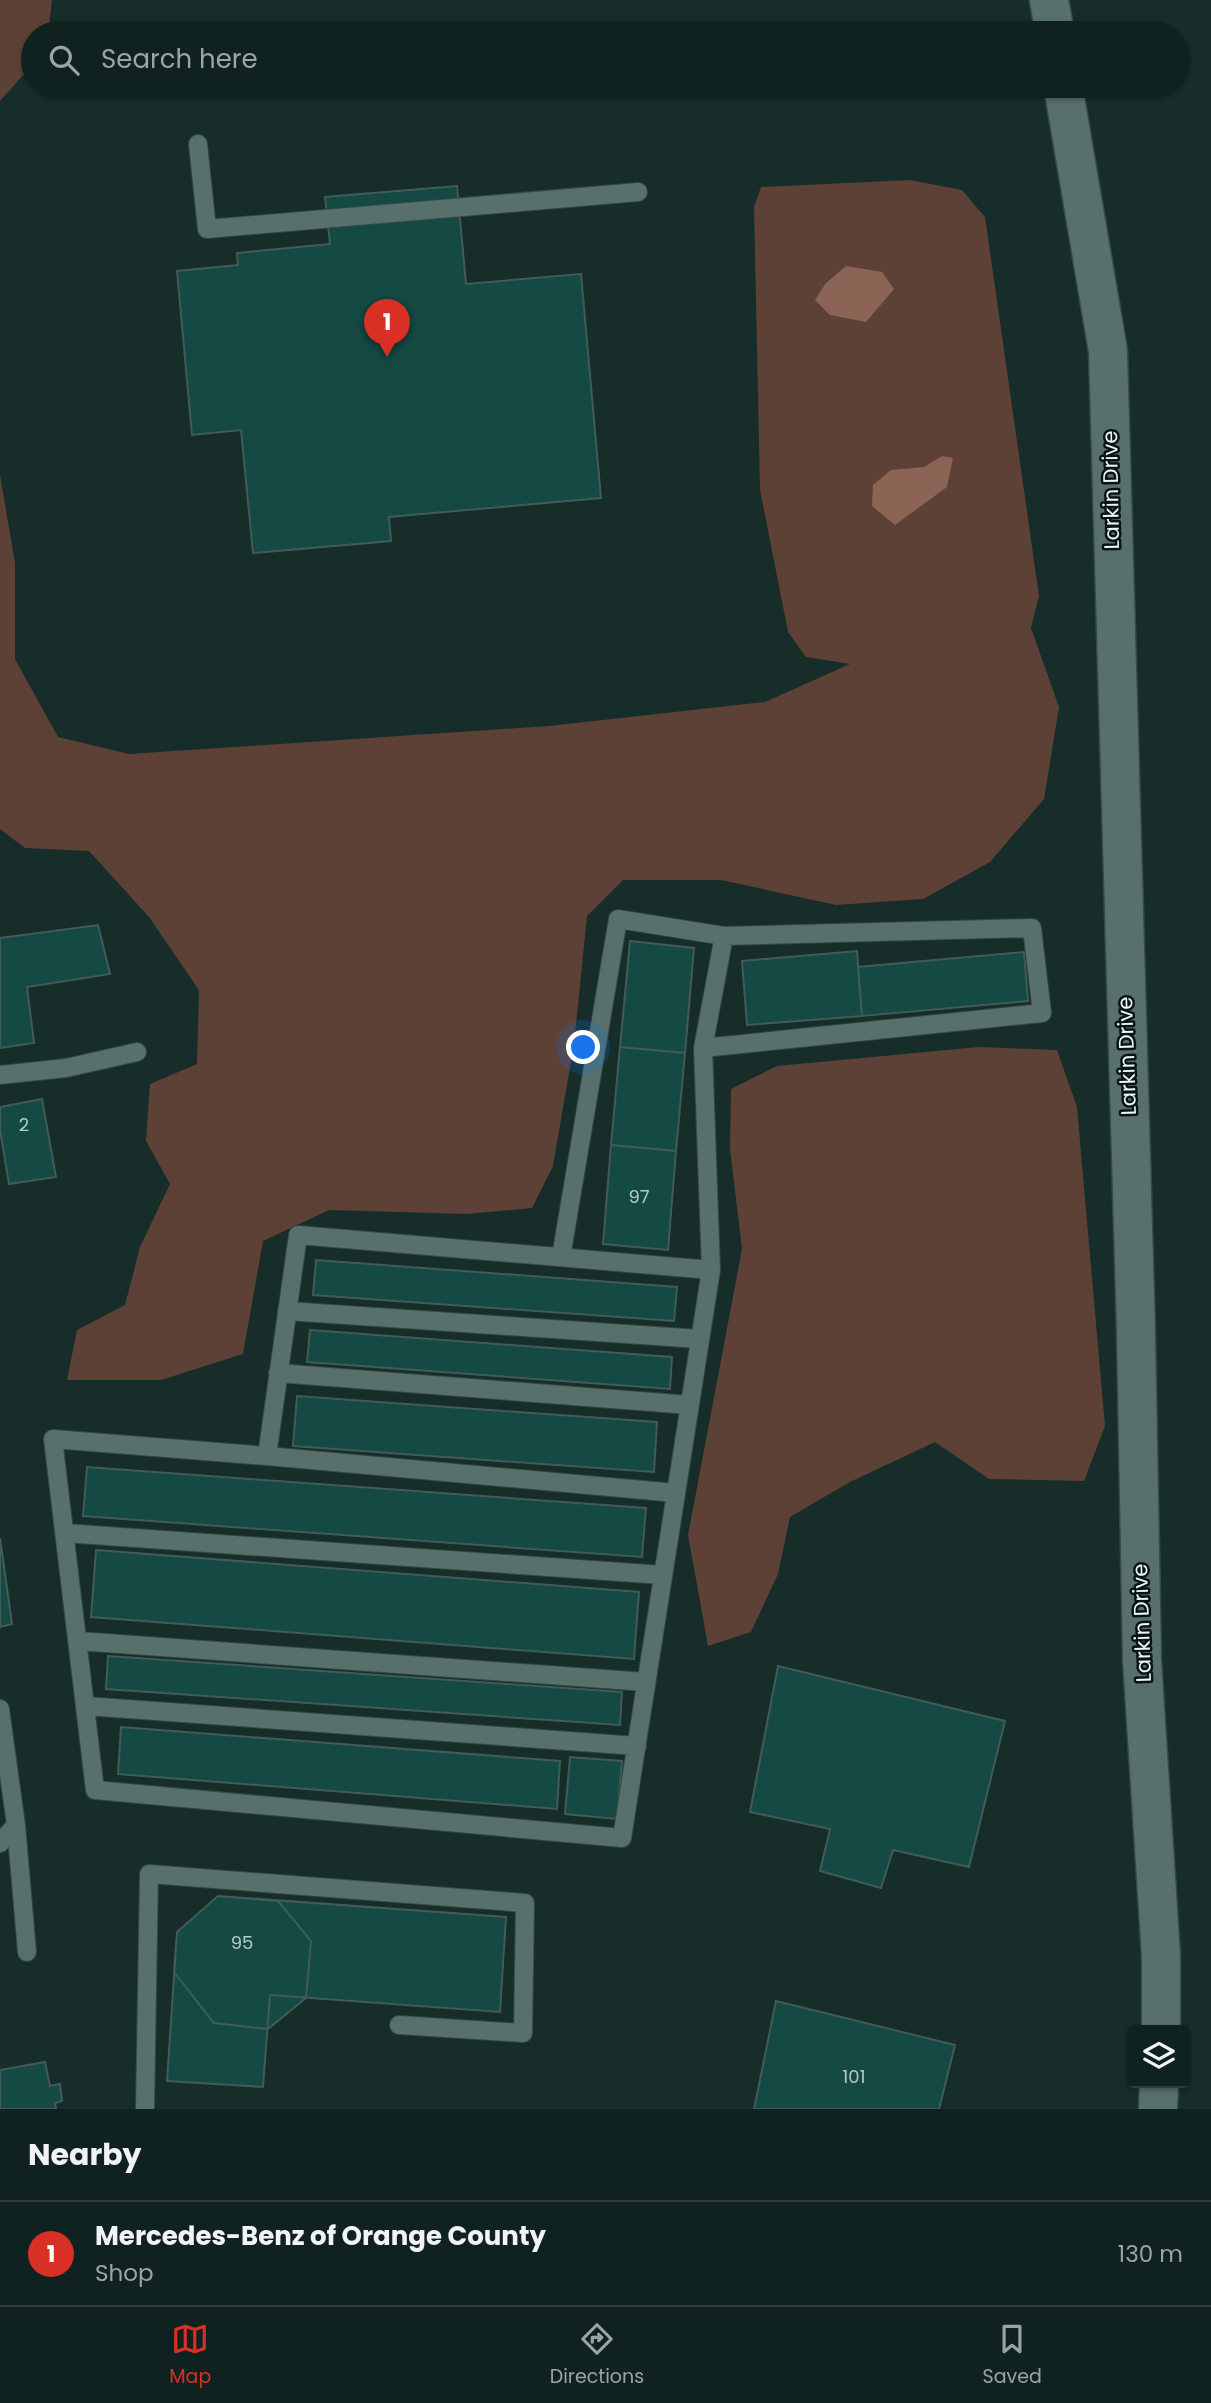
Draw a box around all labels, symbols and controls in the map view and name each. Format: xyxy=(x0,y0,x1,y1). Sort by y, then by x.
search box xyxy=(21,21,1190,98)
icon: search xyxy=(45,41,83,79)
text: Search here xyxy=(101,41,258,77)
pin: 1 xyxy=(364,299,410,357)
street label: Larkin Drive xyxy=(1095,430,1126,550)
street label: Larkin Drive xyxy=(1110,996,1143,1116)
your location xyxy=(566,1030,600,1064)
house number: 2 xyxy=(19,1112,29,1137)
house number: 97 xyxy=(628,1184,650,1209)
street label: Larkin Drive xyxy=(1125,1563,1158,1683)
house number: 95 xyxy=(231,1930,253,1955)
map controls xyxy=(1127,2025,1190,2088)
button: layers xyxy=(1127,2025,1190,2088)
house number: 101 xyxy=(843,2064,865,2089)
text: Nearby xyxy=(28,2133,142,2176)
text: Mercedes-Benz of Orange County xyxy=(95,2218,546,2254)
text: 1 xyxy=(47,2238,55,2270)
text: 130 m xyxy=(1118,2238,1183,2270)
text: Shop xyxy=(95,2257,154,2289)
tab: Map xyxy=(169,2320,211,2391)
tab: Directions xyxy=(550,2320,644,2391)
tab: Saved xyxy=(983,2320,1042,2391)

